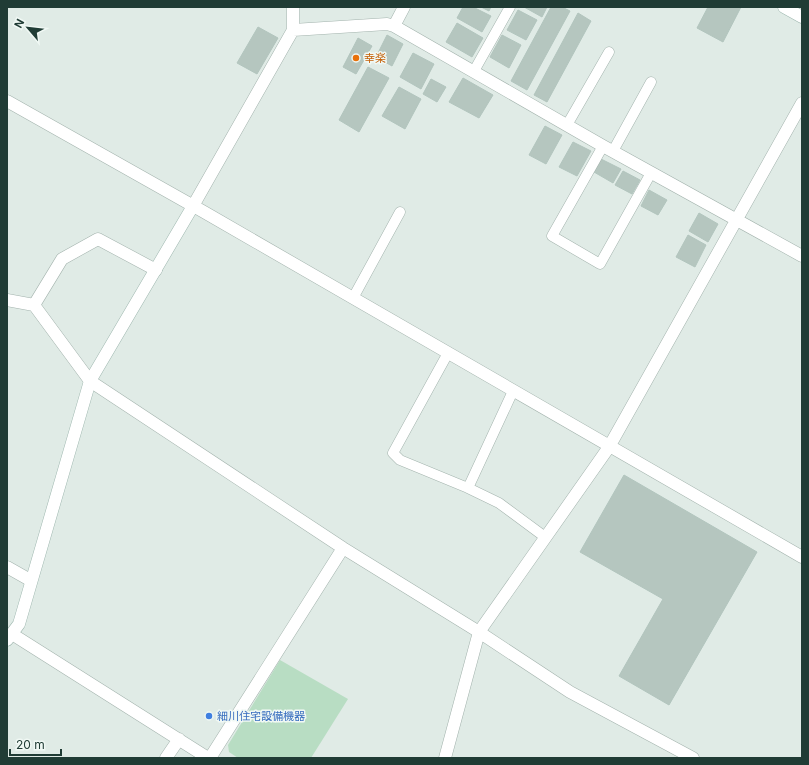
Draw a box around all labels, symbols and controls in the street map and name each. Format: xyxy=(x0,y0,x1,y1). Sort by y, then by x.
north arrow xyxy=(8,8,48,48)
text: N xyxy=(11,16,27,30)
place label: 幸楽 xyxy=(364,51,386,65)
marker: 幸楽 xyxy=(351,53,361,63)
place label: 細川住宅設備機器 xyxy=(217,709,305,723)
marker: 細川住宅設備機器 xyxy=(204,711,214,721)
scale bar xyxy=(10,731,61,757)
text: 20 m xyxy=(16,737,45,752)

